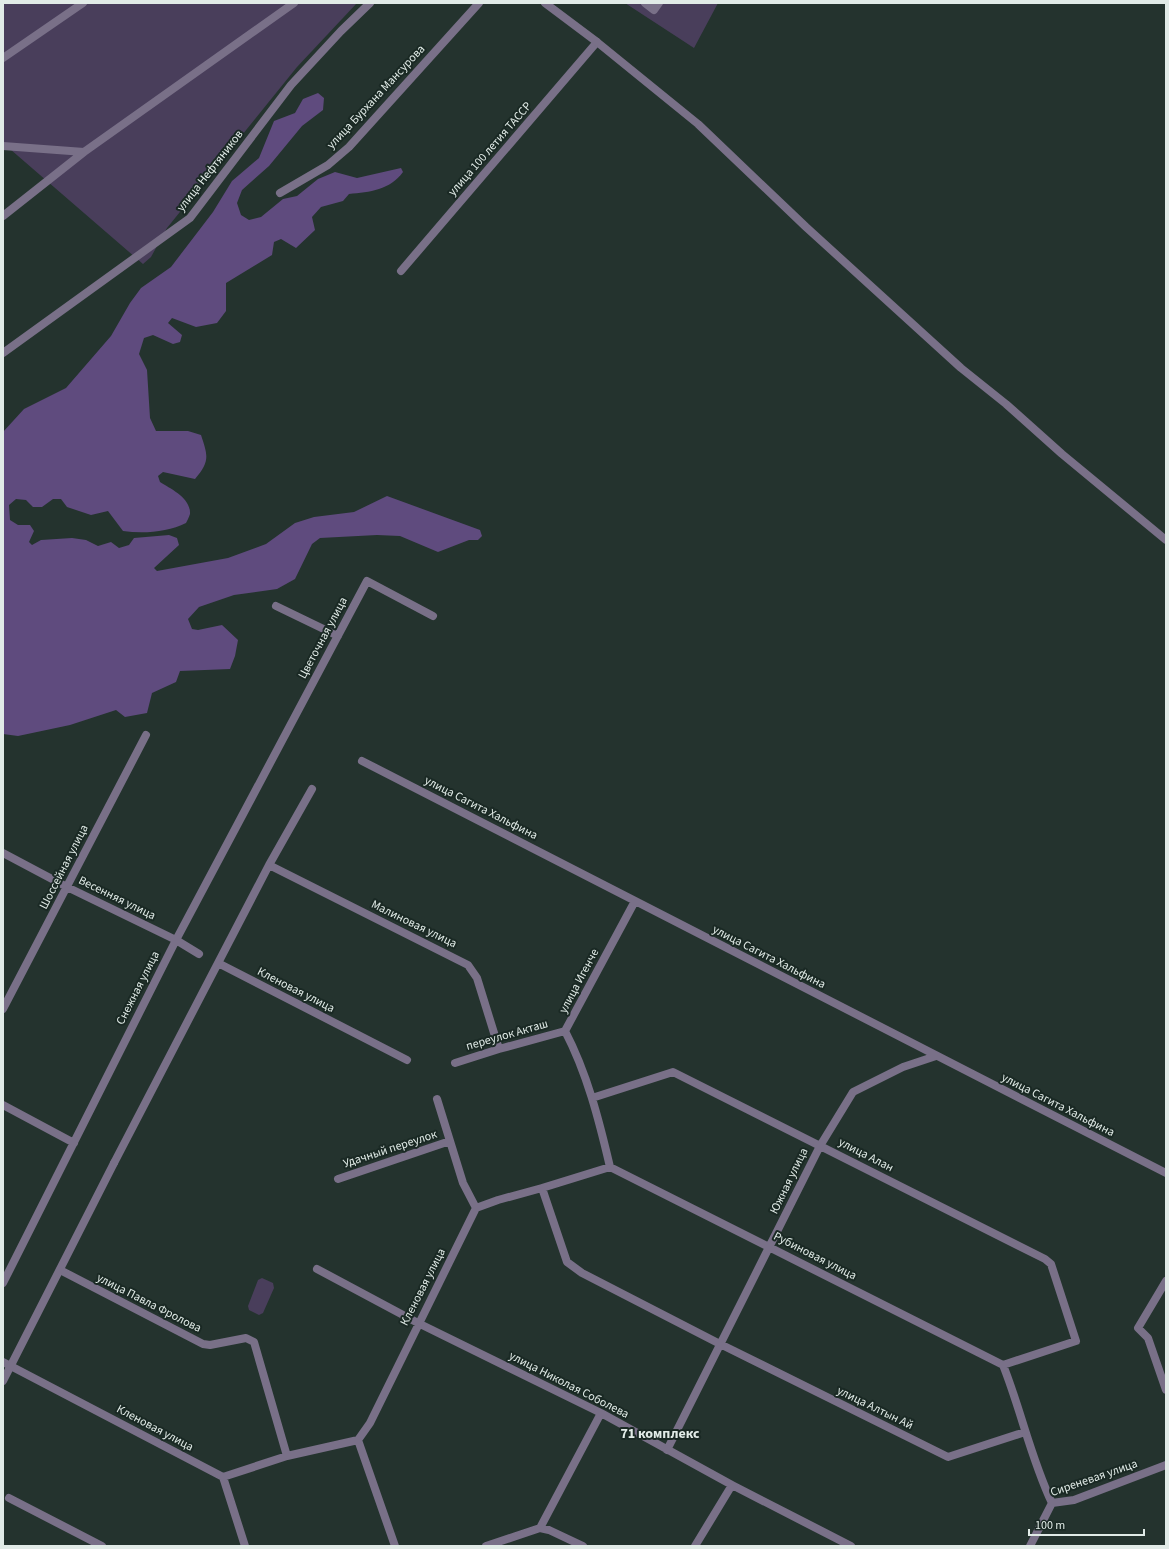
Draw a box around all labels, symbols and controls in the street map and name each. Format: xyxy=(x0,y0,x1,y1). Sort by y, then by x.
street label: улица Бурхана Мансурова xyxy=(323,41,429,153)
street label: улица 100 летия ТАССР xyxy=(444,98,536,200)
street label: улица Нефтяников xyxy=(173,127,247,215)
street label: Цветочная улица xyxy=(294,594,352,682)
street label: улица Сагита Хальфина xyxy=(421,772,541,844)
street label: Шоссейная улица xyxy=(35,822,93,912)
street label: Весенняя улица xyxy=(76,872,158,924)
street label: Малиновая улица xyxy=(368,896,460,952)
street label: улица Сагита Хальфина xyxy=(709,921,829,993)
street label: улица Игенче xyxy=(555,946,603,1016)
street label: Снежная улица xyxy=(112,948,164,1028)
street label: Кленовая улица xyxy=(254,963,338,1017)
street label: переулок Акташ xyxy=(464,1015,550,1055)
street label: улица Сагита Хальфина xyxy=(998,1069,1118,1141)
street label: Удачный переулок xyxy=(341,1126,439,1172)
street label: улица Алан xyxy=(836,1134,896,1176)
street label: Южная улица xyxy=(766,1145,812,1217)
street label: Рубиновая улица xyxy=(771,1228,859,1284)
street label: Кленовая улица xyxy=(396,1245,450,1329)
street label: улица Павла Фролова xyxy=(94,1269,204,1337)
street label: улица Николая Соболева xyxy=(506,1347,632,1423)
street label: улица Алтын Ай xyxy=(834,1382,916,1434)
street label: Кленовая улица xyxy=(114,1401,196,1455)
district label: 71 комплекс xyxy=(620,1424,700,1444)
street label: Сиреневая улица xyxy=(1048,1455,1140,1501)
scale bar xyxy=(1029,1511,1144,1537)
text: 100 m xyxy=(1035,1517,1065,1534)

